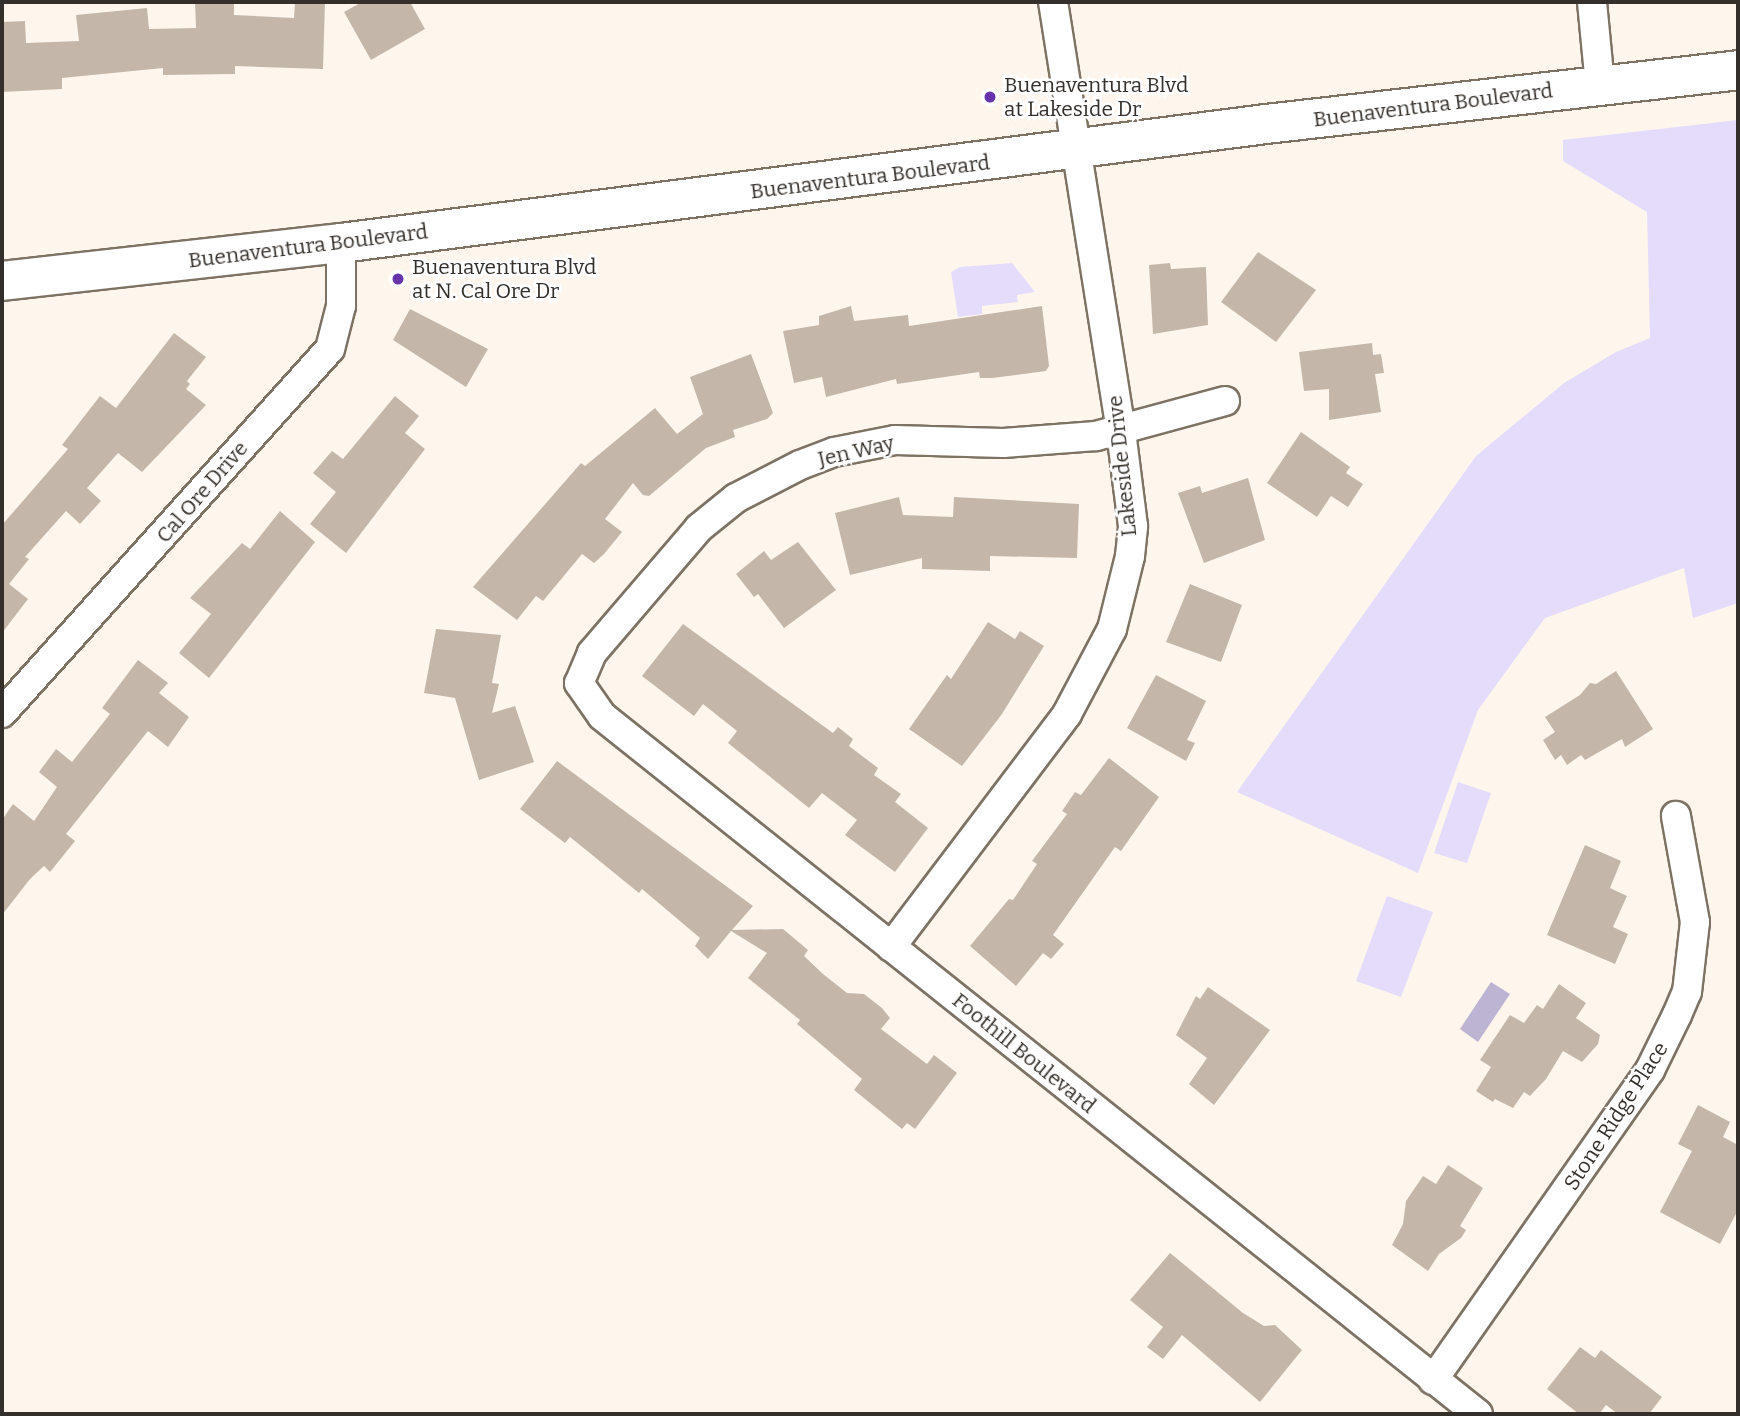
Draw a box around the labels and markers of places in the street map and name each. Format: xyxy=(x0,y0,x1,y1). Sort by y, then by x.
place label: Buenaventura Blvd at Lakeside Dr xyxy=(1004,72,1188,122)
marker: Buenaventura Blvd at Lakeside Dr xyxy=(982,89,998,105)
place label: Buenaventura Blvd at N. Cal Ore Dr xyxy=(412,254,596,304)
marker: Buenaventura Blvd at N. Cal Ore Dr xyxy=(390,271,406,287)

